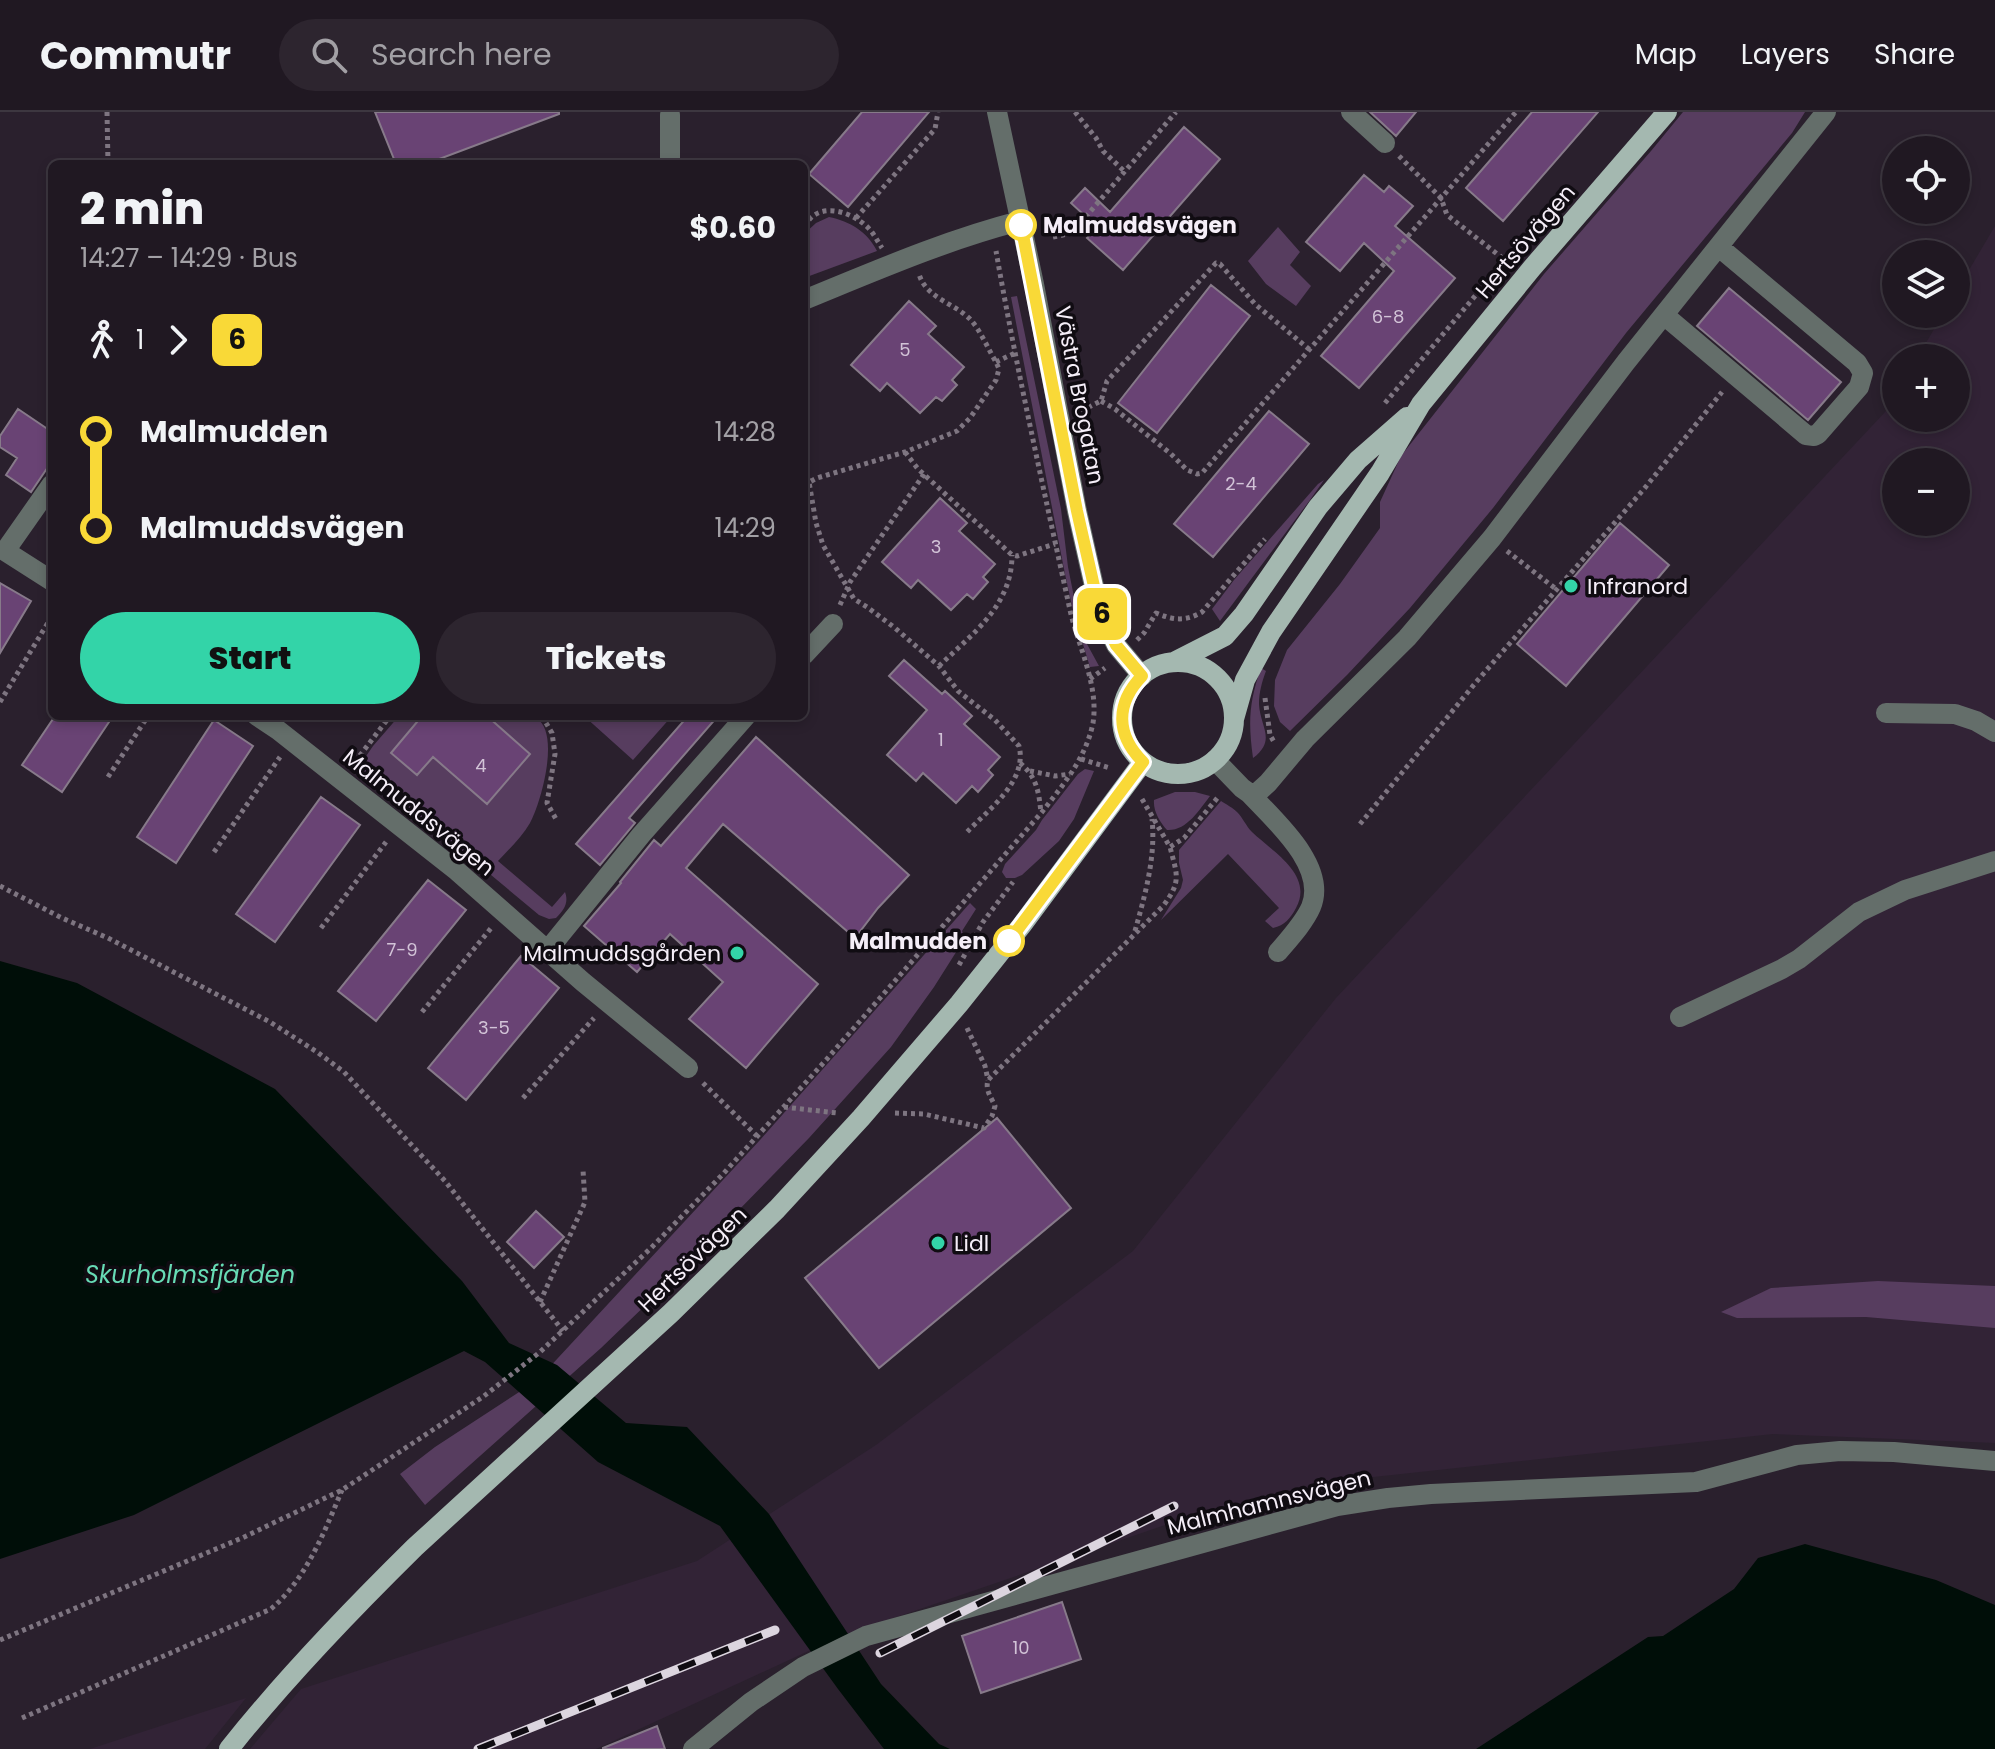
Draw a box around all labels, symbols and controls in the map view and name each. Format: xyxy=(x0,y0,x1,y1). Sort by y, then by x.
search box xyxy=(279,19,839,91)
text: Commutr xyxy=(40,29,231,82)
icon: search xyxy=(307,33,351,77)
text: Search here xyxy=(371,33,552,76)
text: Map xyxy=(1635,35,1697,74)
text: Layers xyxy=(1741,35,1830,74)
text: Share xyxy=(1874,35,1955,74)
map controls xyxy=(1882,136,1970,536)
button: locate xyxy=(1882,136,1970,224)
text: 2 min xyxy=(80,178,204,239)
street label: Hertsövägen xyxy=(1468,178,1582,305)
text: $0.60 xyxy=(690,206,776,249)
marker: Malmuddsvägen xyxy=(1006,210,1036,240)
place label: Malmuddsvägen xyxy=(1043,210,1237,241)
text: 14:27 – 14:29 · Bus xyxy=(80,240,298,276)
button: layers xyxy=(1882,240,1970,328)
street label: Västra Brogatan xyxy=(1047,303,1112,487)
house number: 6-8 xyxy=(1372,304,1404,329)
icon: walk xyxy=(80,318,124,362)
icon: forward xyxy=(156,318,200,362)
text: 6 xyxy=(228,320,246,359)
text: 1 xyxy=(136,322,144,358)
house number: 5 xyxy=(899,337,911,362)
button: + xyxy=(1882,344,1970,432)
text: Malmudden xyxy=(140,410,328,453)
text: 14:28 xyxy=(714,414,776,450)
button: − xyxy=(1882,448,1970,536)
house number: 2-4 xyxy=(1225,471,1257,496)
text: Malmuddsvägen xyxy=(140,506,404,549)
text: 14:29 xyxy=(714,510,776,546)
house number: 3 xyxy=(931,534,941,559)
place label: Infranord xyxy=(1587,571,1688,602)
marker: Infranord xyxy=(1562,577,1580,595)
line badge: 6 xyxy=(1076,588,1128,640)
text: 6 xyxy=(1093,594,1111,633)
button: Start xyxy=(80,612,420,704)
button: Tickets xyxy=(436,612,776,704)
house number: 1 xyxy=(938,727,944,752)
street label: Malmuddsvägen xyxy=(336,741,501,883)
house number: 4 xyxy=(475,753,487,778)
place label: Malmudden xyxy=(849,926,987,957)
marker: Malmudden xyxy=(994,926,1024,956)
house number: 7-9 xyxy=(386,937,418,962)
place label: Malmuddsgården xyxy=(523,938,721,969)
marker: Malmuddsgården xyxy=(728,944,746,962)
house number: 3-5 xyxy=(478,1015,510,1040)
street label: Hertsövägen xyxy=(631,1199,754,1319)
place label: Lidl xyxy=(954,1228,989,1259)
marker: Lidl xyxy=(929,1234,947,1252)
water label: Skurholmsfjärden xyxy=(85,1258,295,1291)
street label: Malmhamnsvägen xyxy=(1164,1462,1374,1543)
house number: 10 xyxy=(1012,1635,1030,1660)

